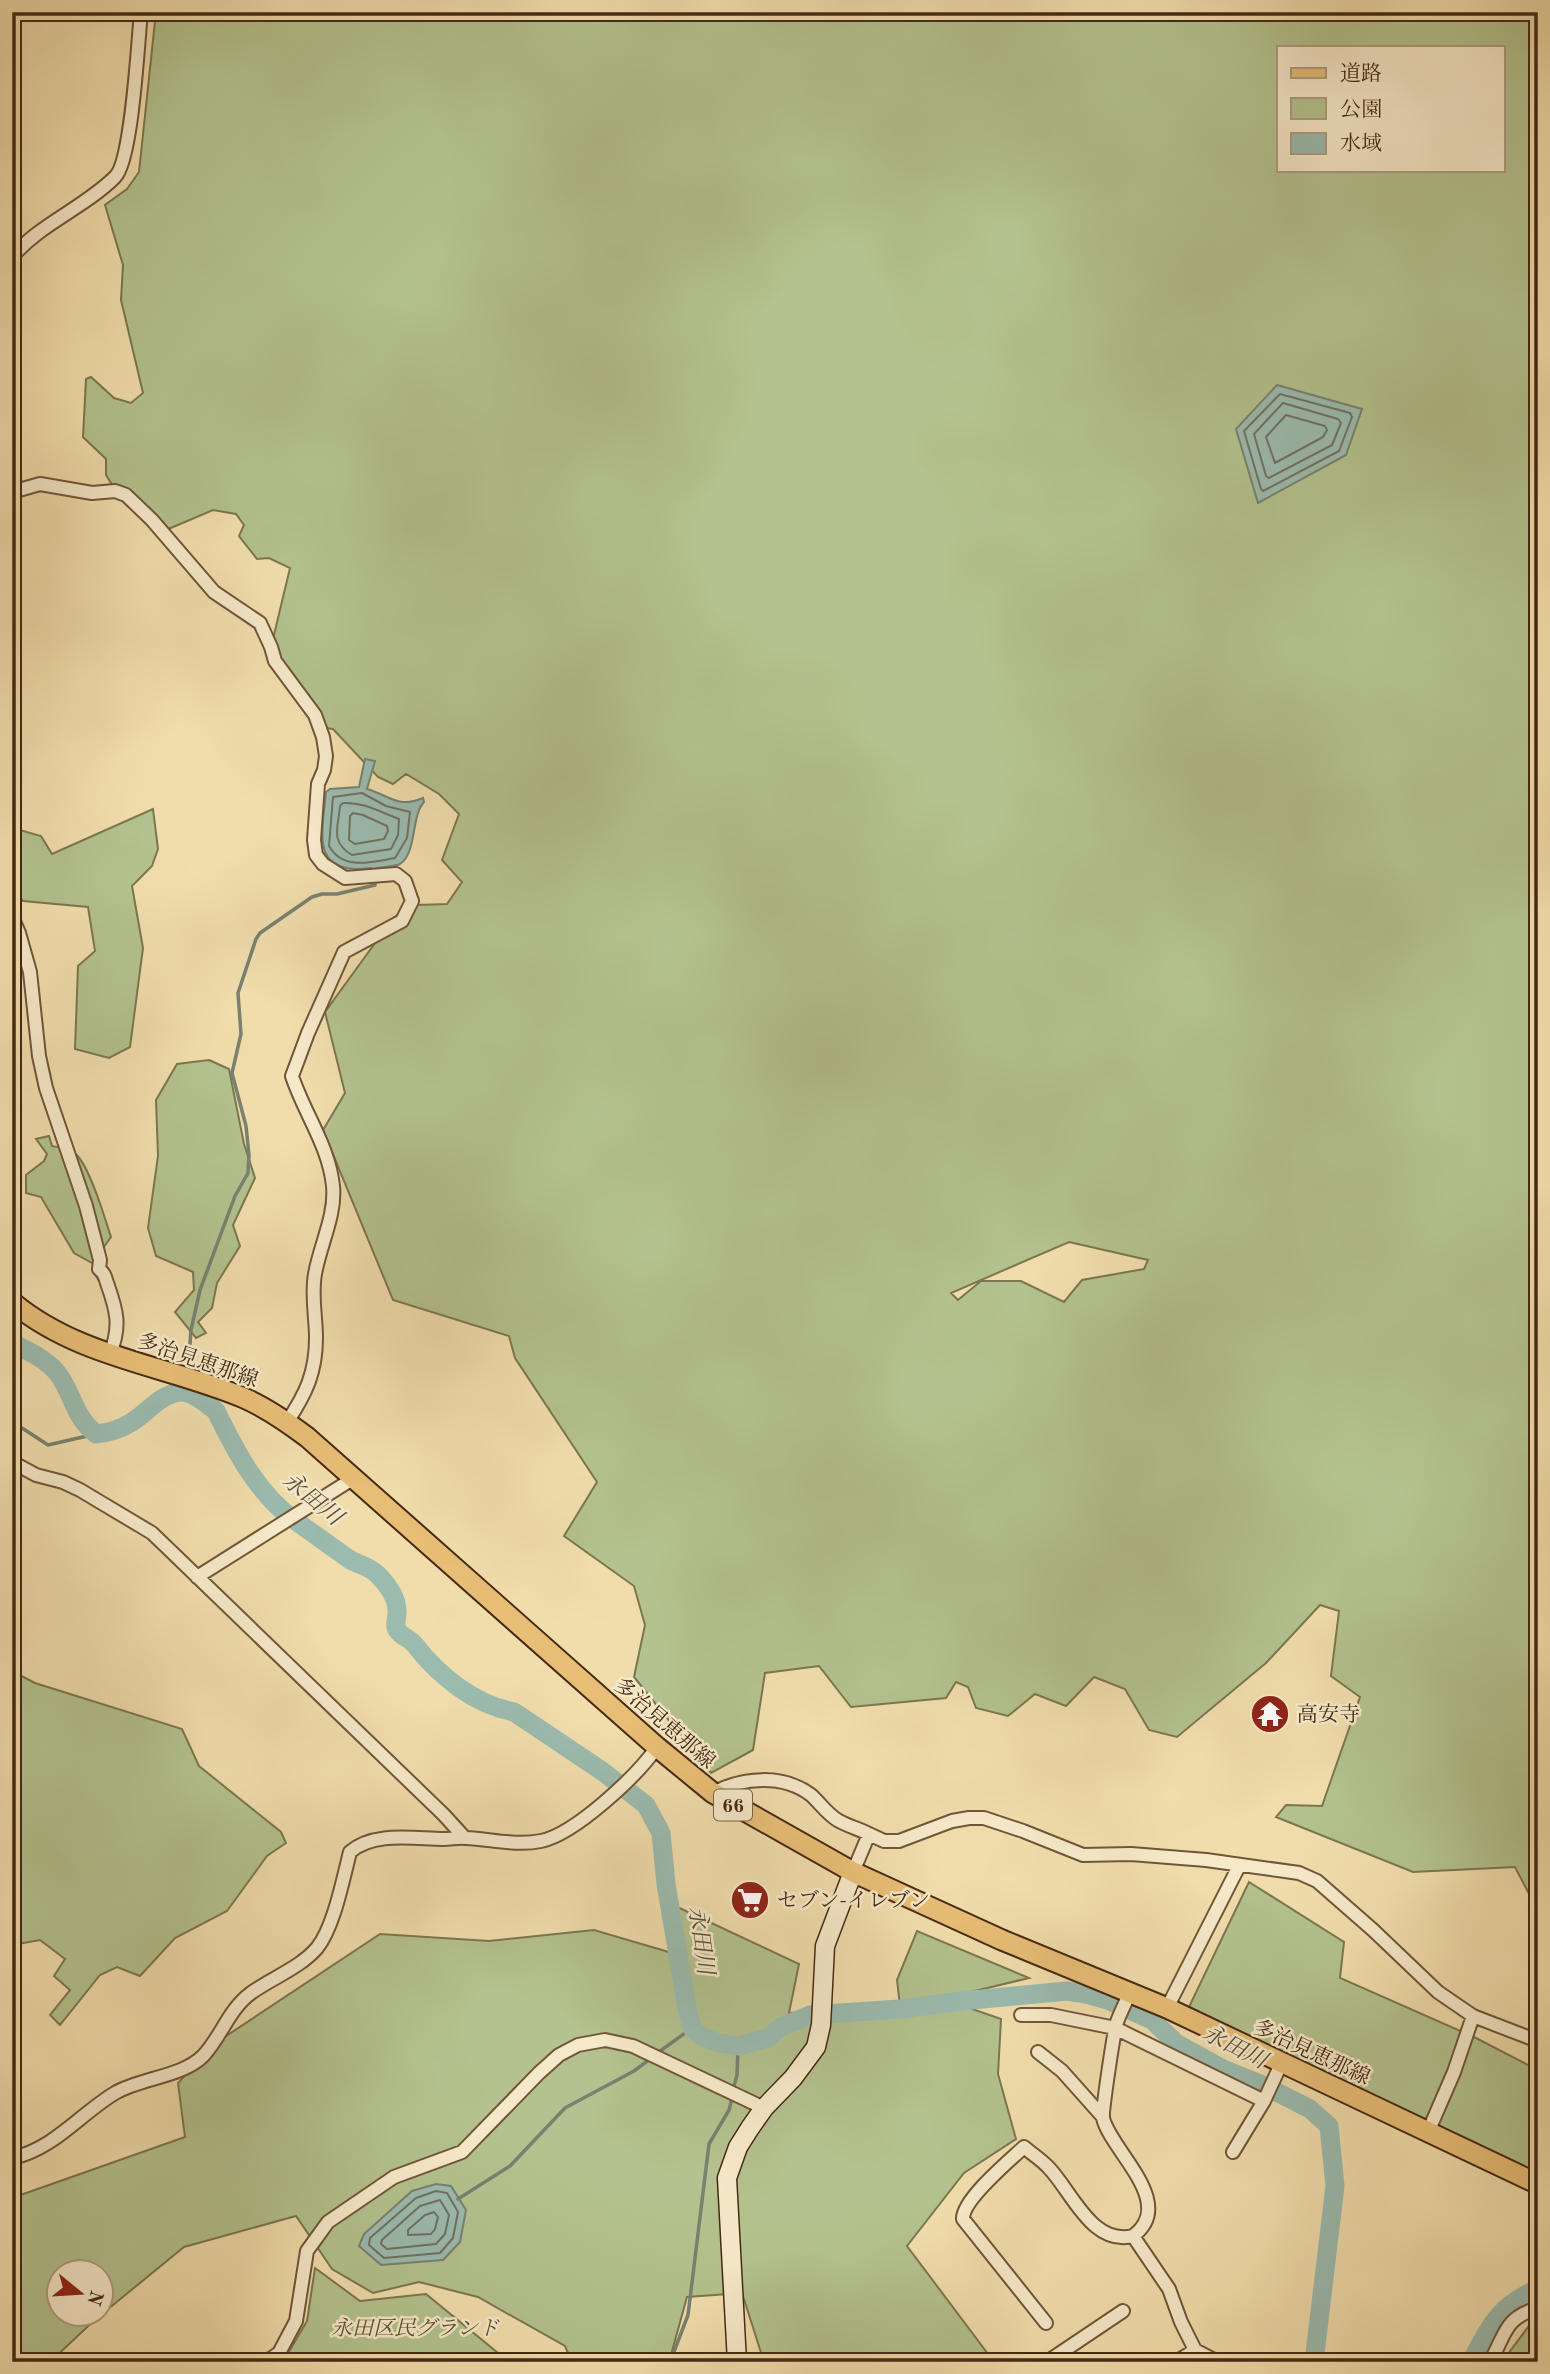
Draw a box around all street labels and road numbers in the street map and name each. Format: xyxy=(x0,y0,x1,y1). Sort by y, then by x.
street label: 多治見恵那線 xyxy=(135,1329,261,1392)
street label: 多治見恵那線 xyxy=(610,1673,720,1773)
road number: 66 xyxy=(714,1789,752,1820)
street label: 多治見恵那線 xyxy=(1250,2015,1374,2090)

